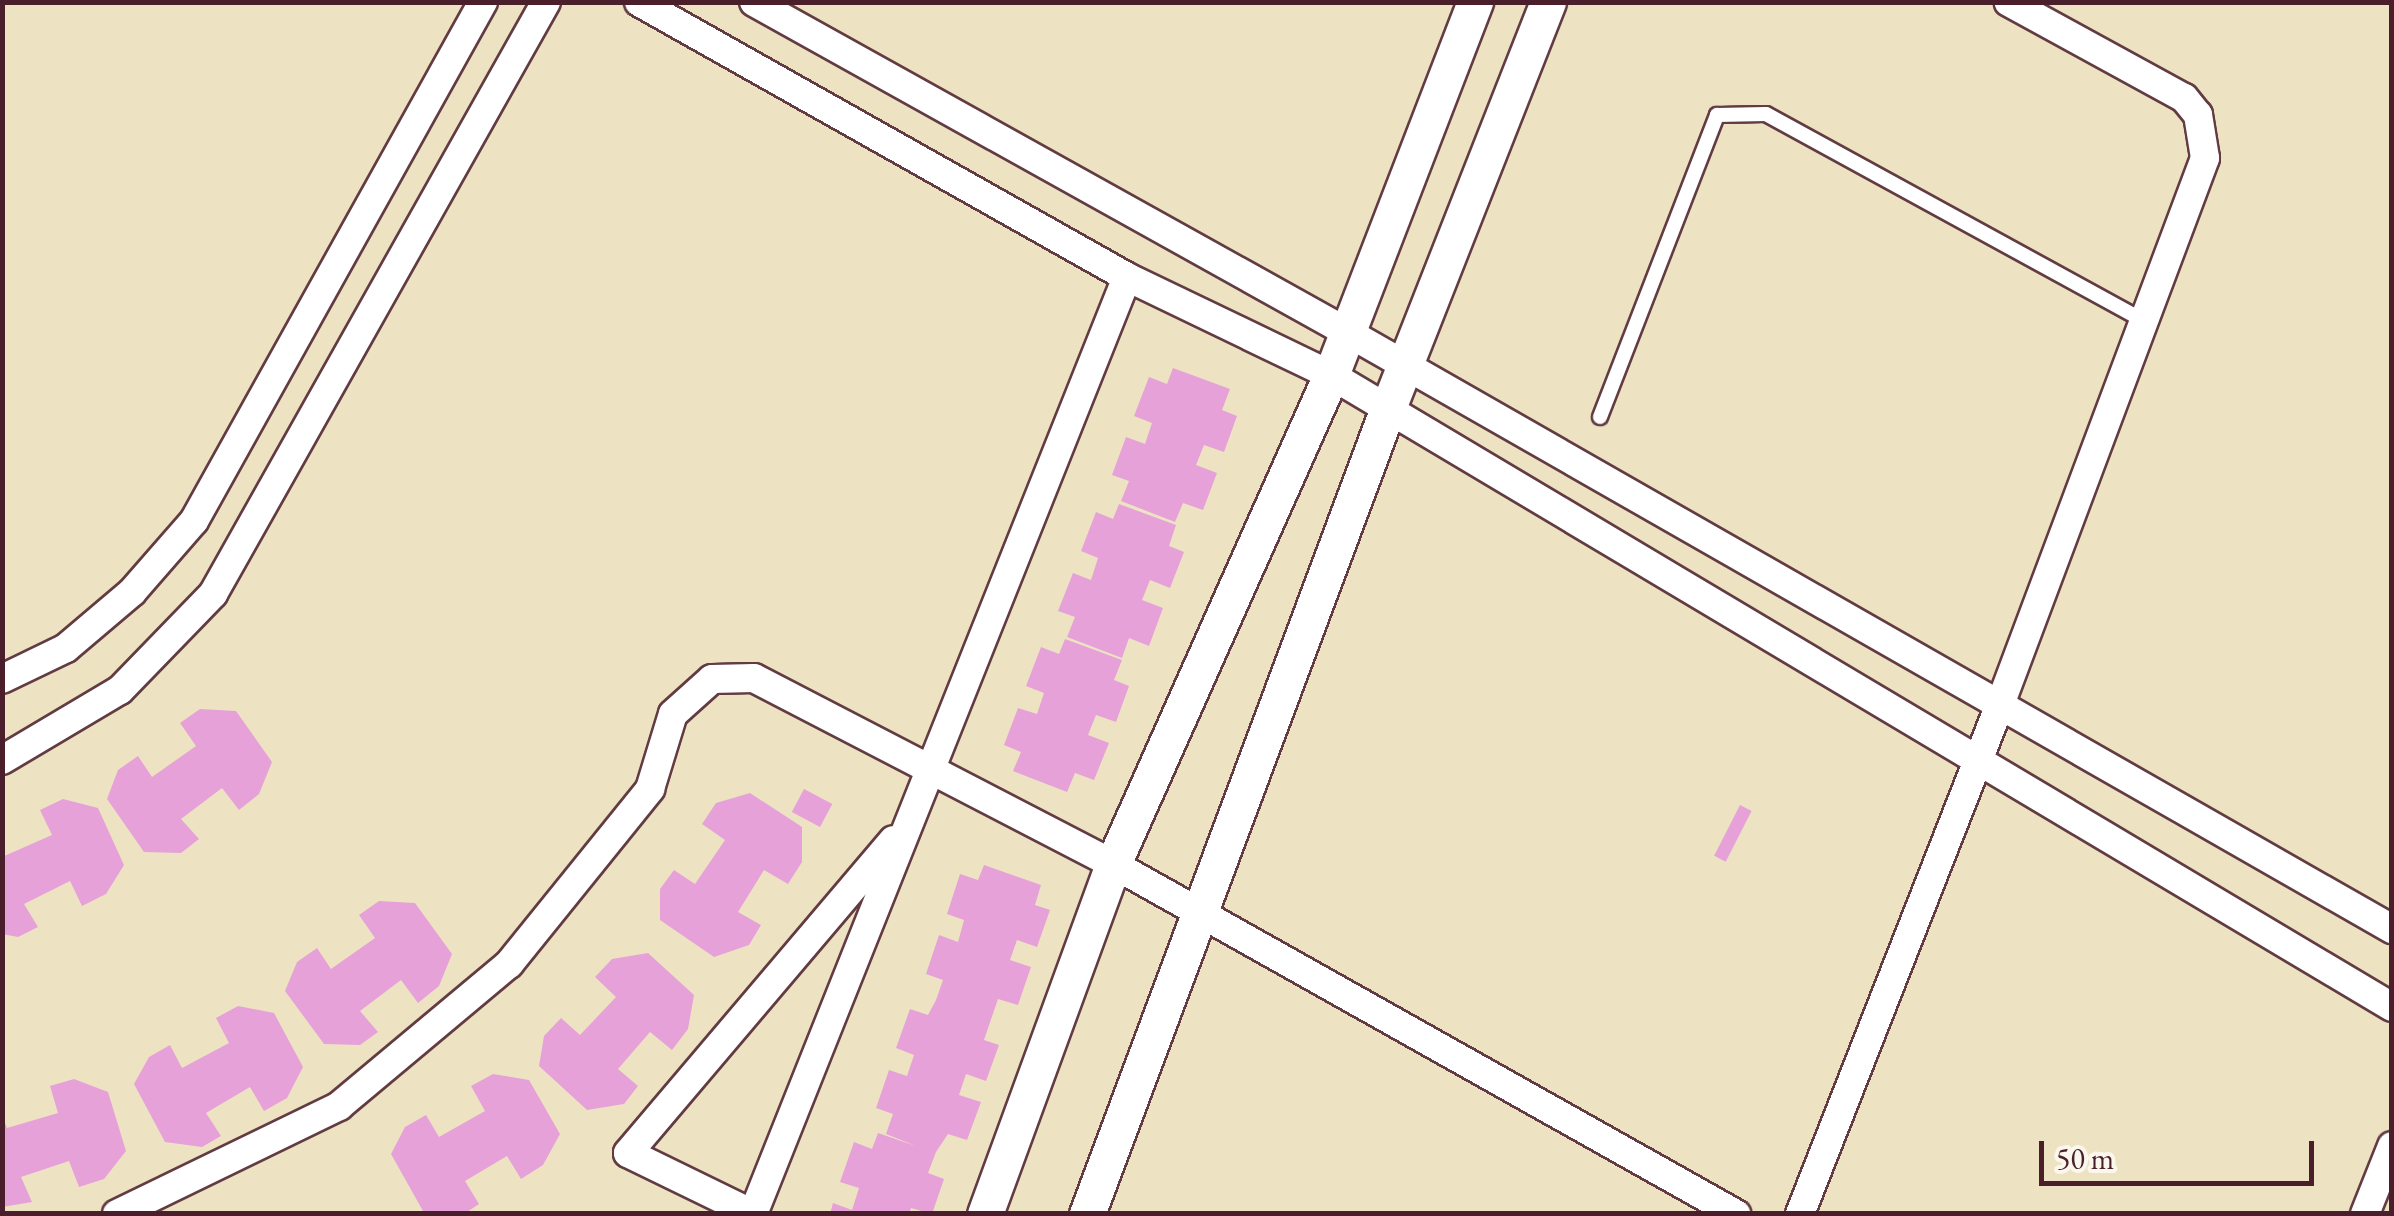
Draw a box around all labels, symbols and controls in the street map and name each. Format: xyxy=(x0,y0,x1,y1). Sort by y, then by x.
scale bar xyxy=(2044,1121,2319,1183)
text: 50 m xyxy=(2056,1139,2114,1178)

